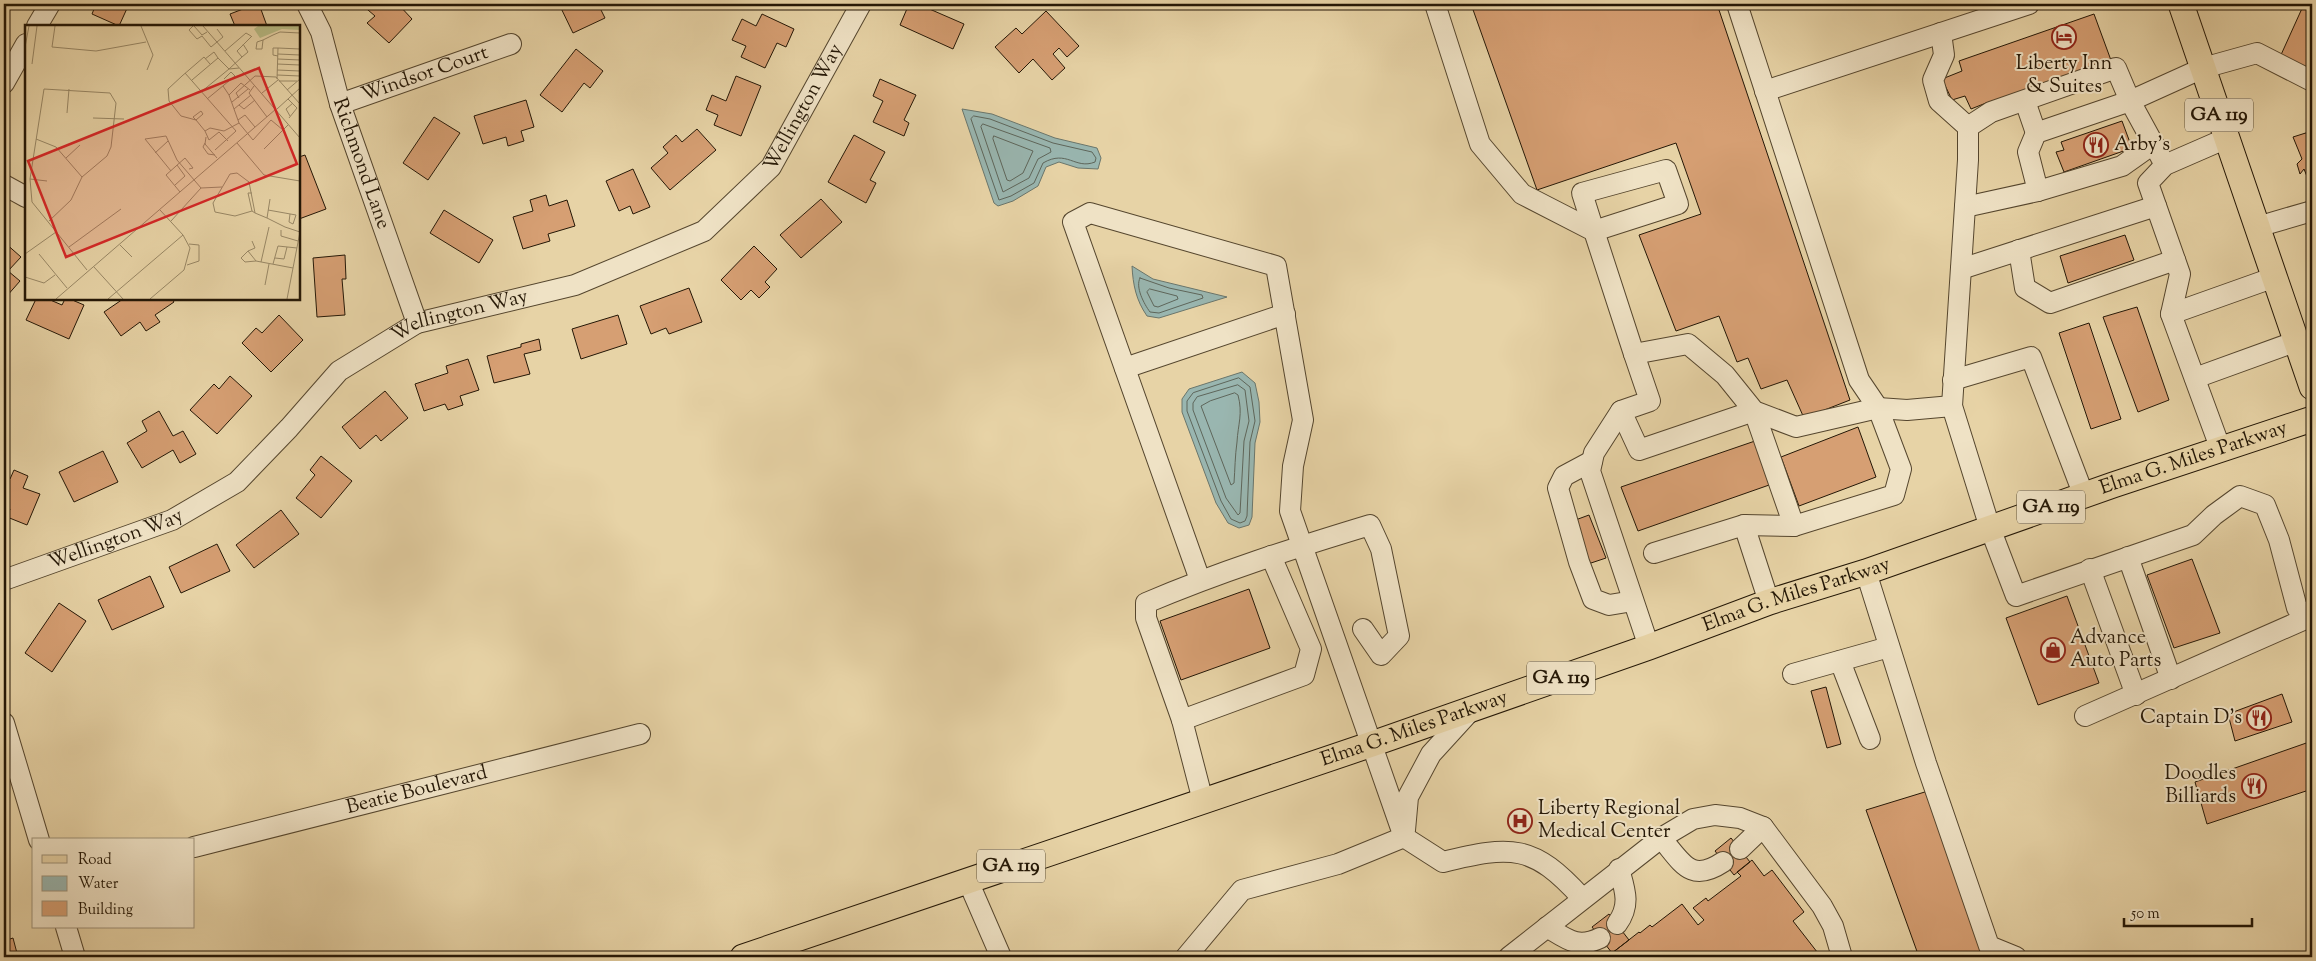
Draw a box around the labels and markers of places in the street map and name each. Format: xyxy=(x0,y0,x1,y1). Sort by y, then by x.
hotel icon: Liberty Inn & Suites xyxy=(2051,24,2077,50)
place label: Liberty Inn & Suites xyxy=(2016,50,2112,102)
place label: Arby's xyxy=(2114,131,2170,160)
restaurant icon: Arby's xyxy=(2083,132,2109,158)
place label: Advance Auto Parts xyxy=(2070,624,2161,676)
shop icon: Advance Auto Parts xyxy=(2040,637,2066,663)
place label: Captain D's xyxy=(2140,704,2242,733)
restaurant icon: Captain D's xyxy=(2246,705,2272,731)
place label: Doodles Billiards xyxy=(2164,760,2236,812)
restaurant icon: Doodles Billiards xyxy=(2241,773,2267,799)
place label: Liberty Regional Medical Center xyxy=(1538,795,1681,847)
hospital icon: Liberty Regional Medical Center xyxy=(1507,808,1533,834)

